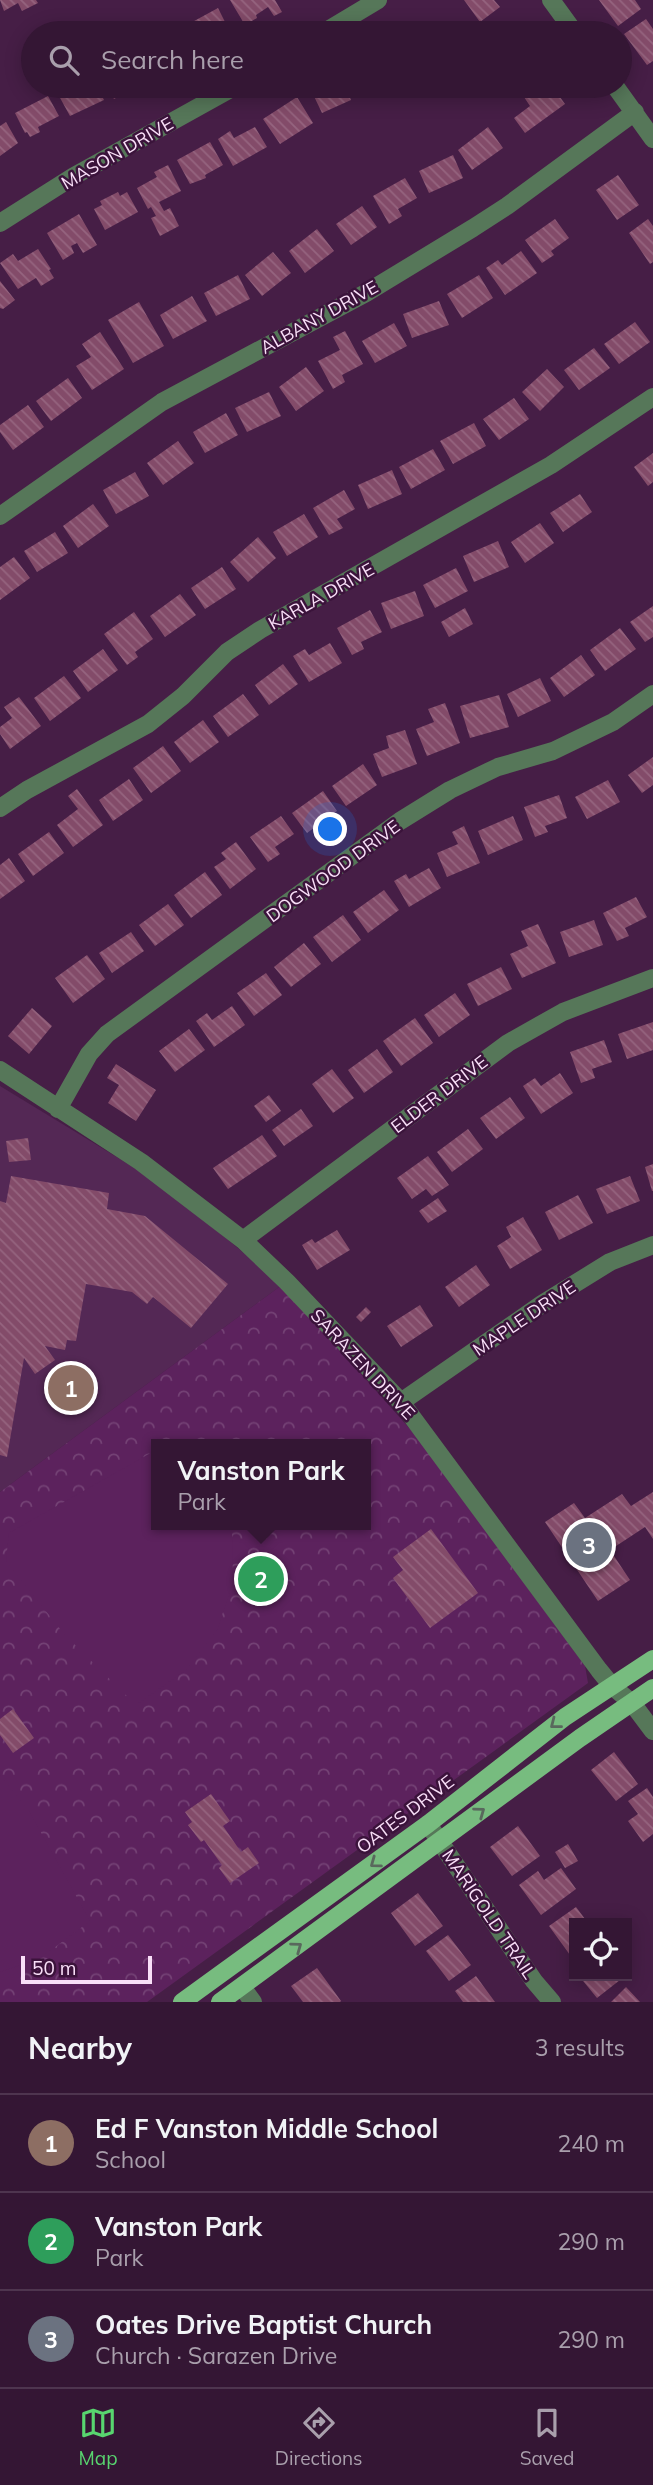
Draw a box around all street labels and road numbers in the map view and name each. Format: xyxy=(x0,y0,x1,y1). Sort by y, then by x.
street label: MASON DRIVE xyxy=(57,112,177,194)
street label: ALBANY DRIVE xyxy=(256,275,382,359)
street label: KARLA DRIVE xyxy=(264,557,378,635)
street label: DOGWOOD DRIVE xyxy=(262,815,404,927)
street label: ELDER DRIVE xyxy=(386,1050,492,1138)
street label: MAPLE DRIVE xyxy=(468,1275,580,1361)
street label: SARAZEN DRIVE xyxy=(306,1304,420,1424)
street label: OATES DRIVE xyxy=(352,1770,458,1858)
street label: MARIGOLD TRAIL xyxy=(437,1845,541,1983)

